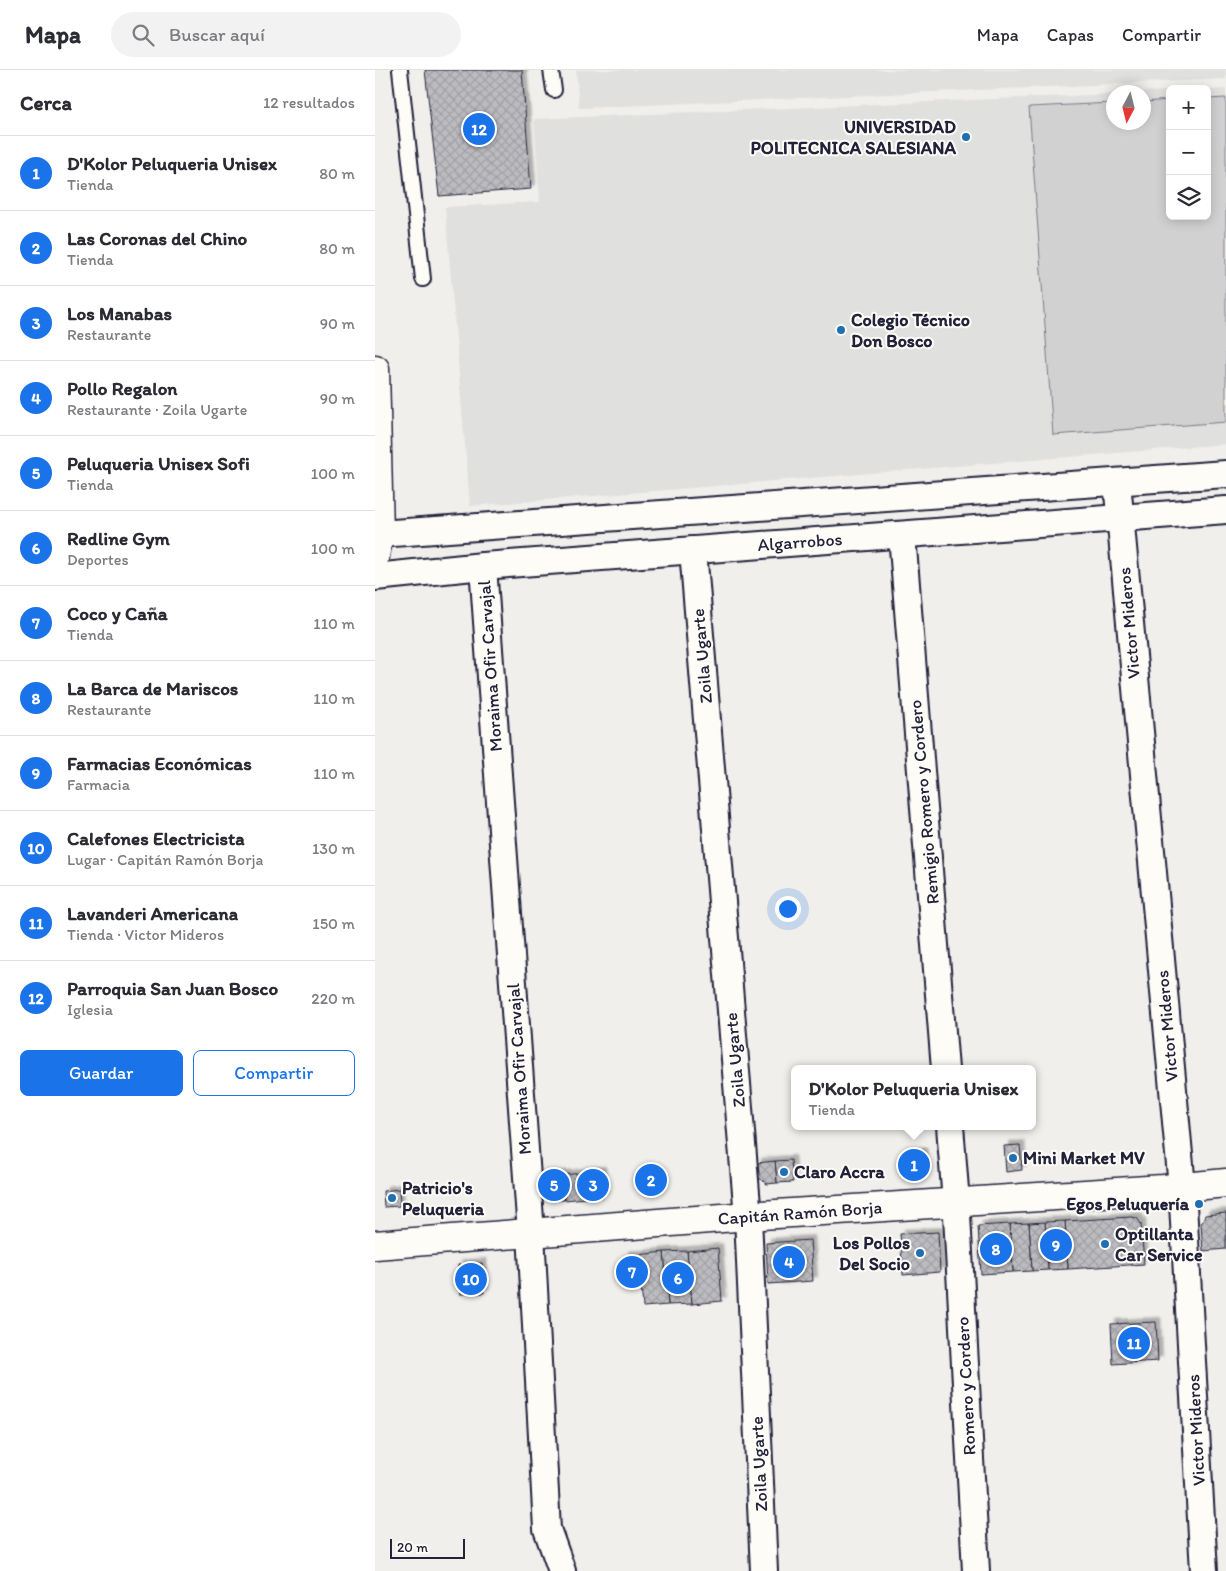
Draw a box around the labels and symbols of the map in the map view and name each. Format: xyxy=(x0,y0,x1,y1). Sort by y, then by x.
north arrow xyxy=(1106,85,1151,130)
pin: 12 xyxy=(463,110,495,148)
place label: UNIVERSIDAD POLITECNICA SALESIANA xyxy=(751,116,956,159)
marker: UNIVERSIDAD POLITECNICA SALESIANA xyxy=(960,131,972,143)
place label: Colegio Técnico Don Bosco xyxy=(851,309,970,352)
marker: Colegio Técnico Don Bosco xyxy=(835,324,847,336)
street label: Algarrobos xyxy=(757,528,843,556)
street label: Victor Mideros xyxy=(1113,566,1145,680)
street label: Moraima Ofir Carvajal xyxy=(473,580,507,752)
street label: Zoila Ugarte xyxy=(687,607,717,705)
street label: Remigio Romero y Cordero xyxy=(904,699,944,905)
your location xyxy=(775,896,801,922)
street label: Victor Mideros xyxy=(1151,969,1183,1083)
street label: Moraima Ofir Carvajal xyxy=(502,983,536,1155)
street label: Zoila Ugarte xyxy=(720,1011,750,1109)
pin: 1 xyxy=(898,1146,930,1184)
place label: Mini Market MV xyxy=(1023,1147,1145,1169)
marker: Mini Market MV xyxy=(1007,1152,1019,1164)
pin: 2 xyxy=(635,1161,667,1199)
place label: Claro Accra xyxy=(794,1161,885,1183)
pin: 5 xyxy=(538,1166,570,1204)
pin: 3 xyxy=(577,1166,609,1204)
marker: Claro Accra xyxy=(778,1166,790,1178)
place label: Patricio's Peluqueria xyxy=(402,1177,485,1220)
marker: Patricio's Peluqueria xyxy=(386,1192,398,1204)
place label: Egos Peluquería xyxy=(1066,1193,1190,1215)
street label: Capitán Ramón Borja xyxy=(717,1196,883,1230)
marker: Egos Peluquería xyxy=(1193,1198,1205,1210)
place label: Optillanta Car Service xyxy=(1115,1223,1203,1266)
pin: 9 xyxy=(1040,1226,1072,1264)
pin: 8 xyxy=(980,1230,1012,1268)
place label: Los Pollos Del Socio xyxy=(833,1232,910,1275)
marker: Optillanta Car Service xyxy=(1099,1238,1111,1250)
pin: 4 xyxy=(773,1243,805,1281)
marker: Los Pollos Del Socio xyxy=(914,1247,926,1259)
pin: 7 xyxy=(616,1253,648,1291)
pin: 6 xyxy=(662,1259,694,1297)
pin: 10 xyxy=(455,1260,487,1298)
street label: Romero y Cordero xyxy=(951,1316,981,1456)
pin: 11 xyxy=(1118,1324,1150,1362)
street label: Victor Mideros xyxy=(1182,1374,1210,1486)
street label: Zoila Ugarte xyxy=(746,1416,772,1512)
scale bar xyxy=(390,1536,465,1559)

